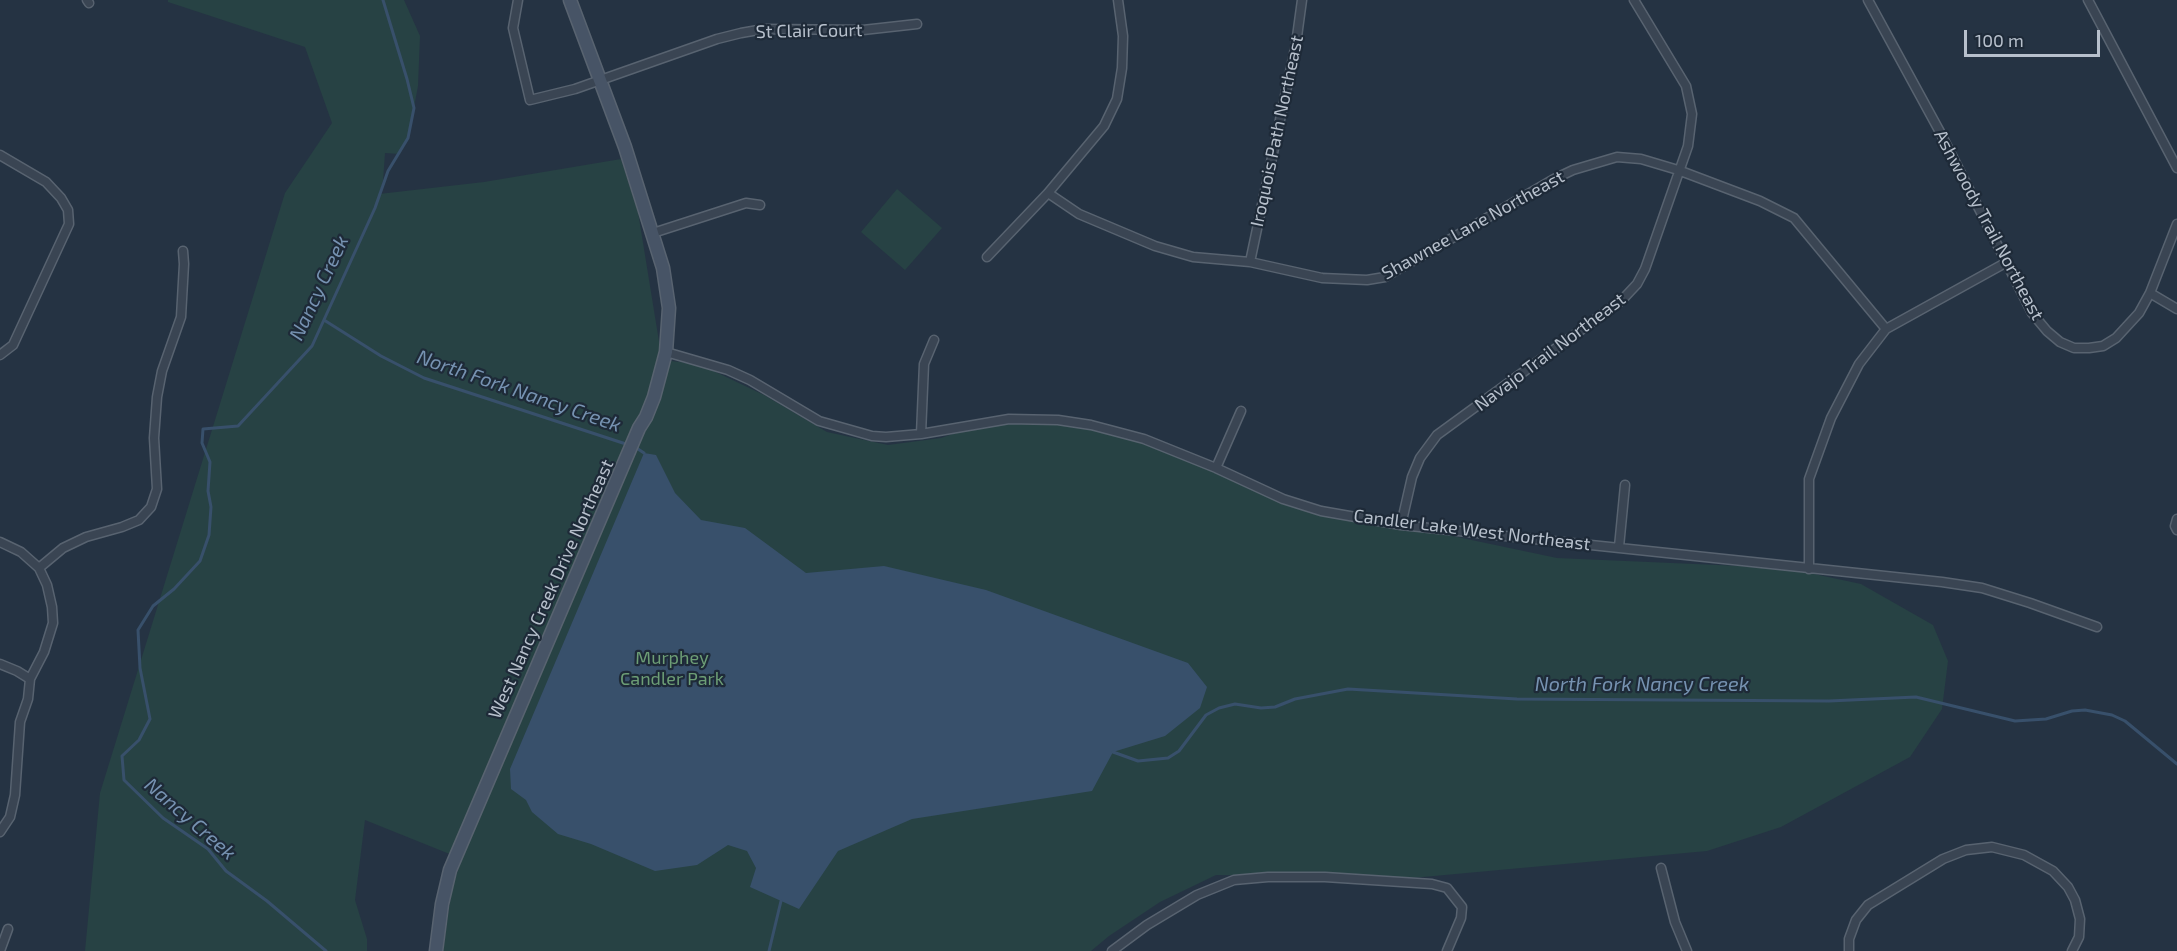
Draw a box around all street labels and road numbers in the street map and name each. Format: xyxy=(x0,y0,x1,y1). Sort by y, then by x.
street label: St Clair Court xyxy=(755,19,863,43)
street label: Iroquois Path Northeast xyxy=(1246,33,1308,229)
street label: Ashwoody Trail Northeast xyxy=(1930,126,2048,324)
street label: Shawnee Lane Northeast xyxy=(1378,166,1568,284)
street label: Navajo Trail Northeast xyxy=(1470,288,1630,416)
street label: West Nancy Creek Drive Northeast xyxy=(484,456,618,722)
street label: Candler Lake West Northeast xyxy=(1352,505,1592,555)

